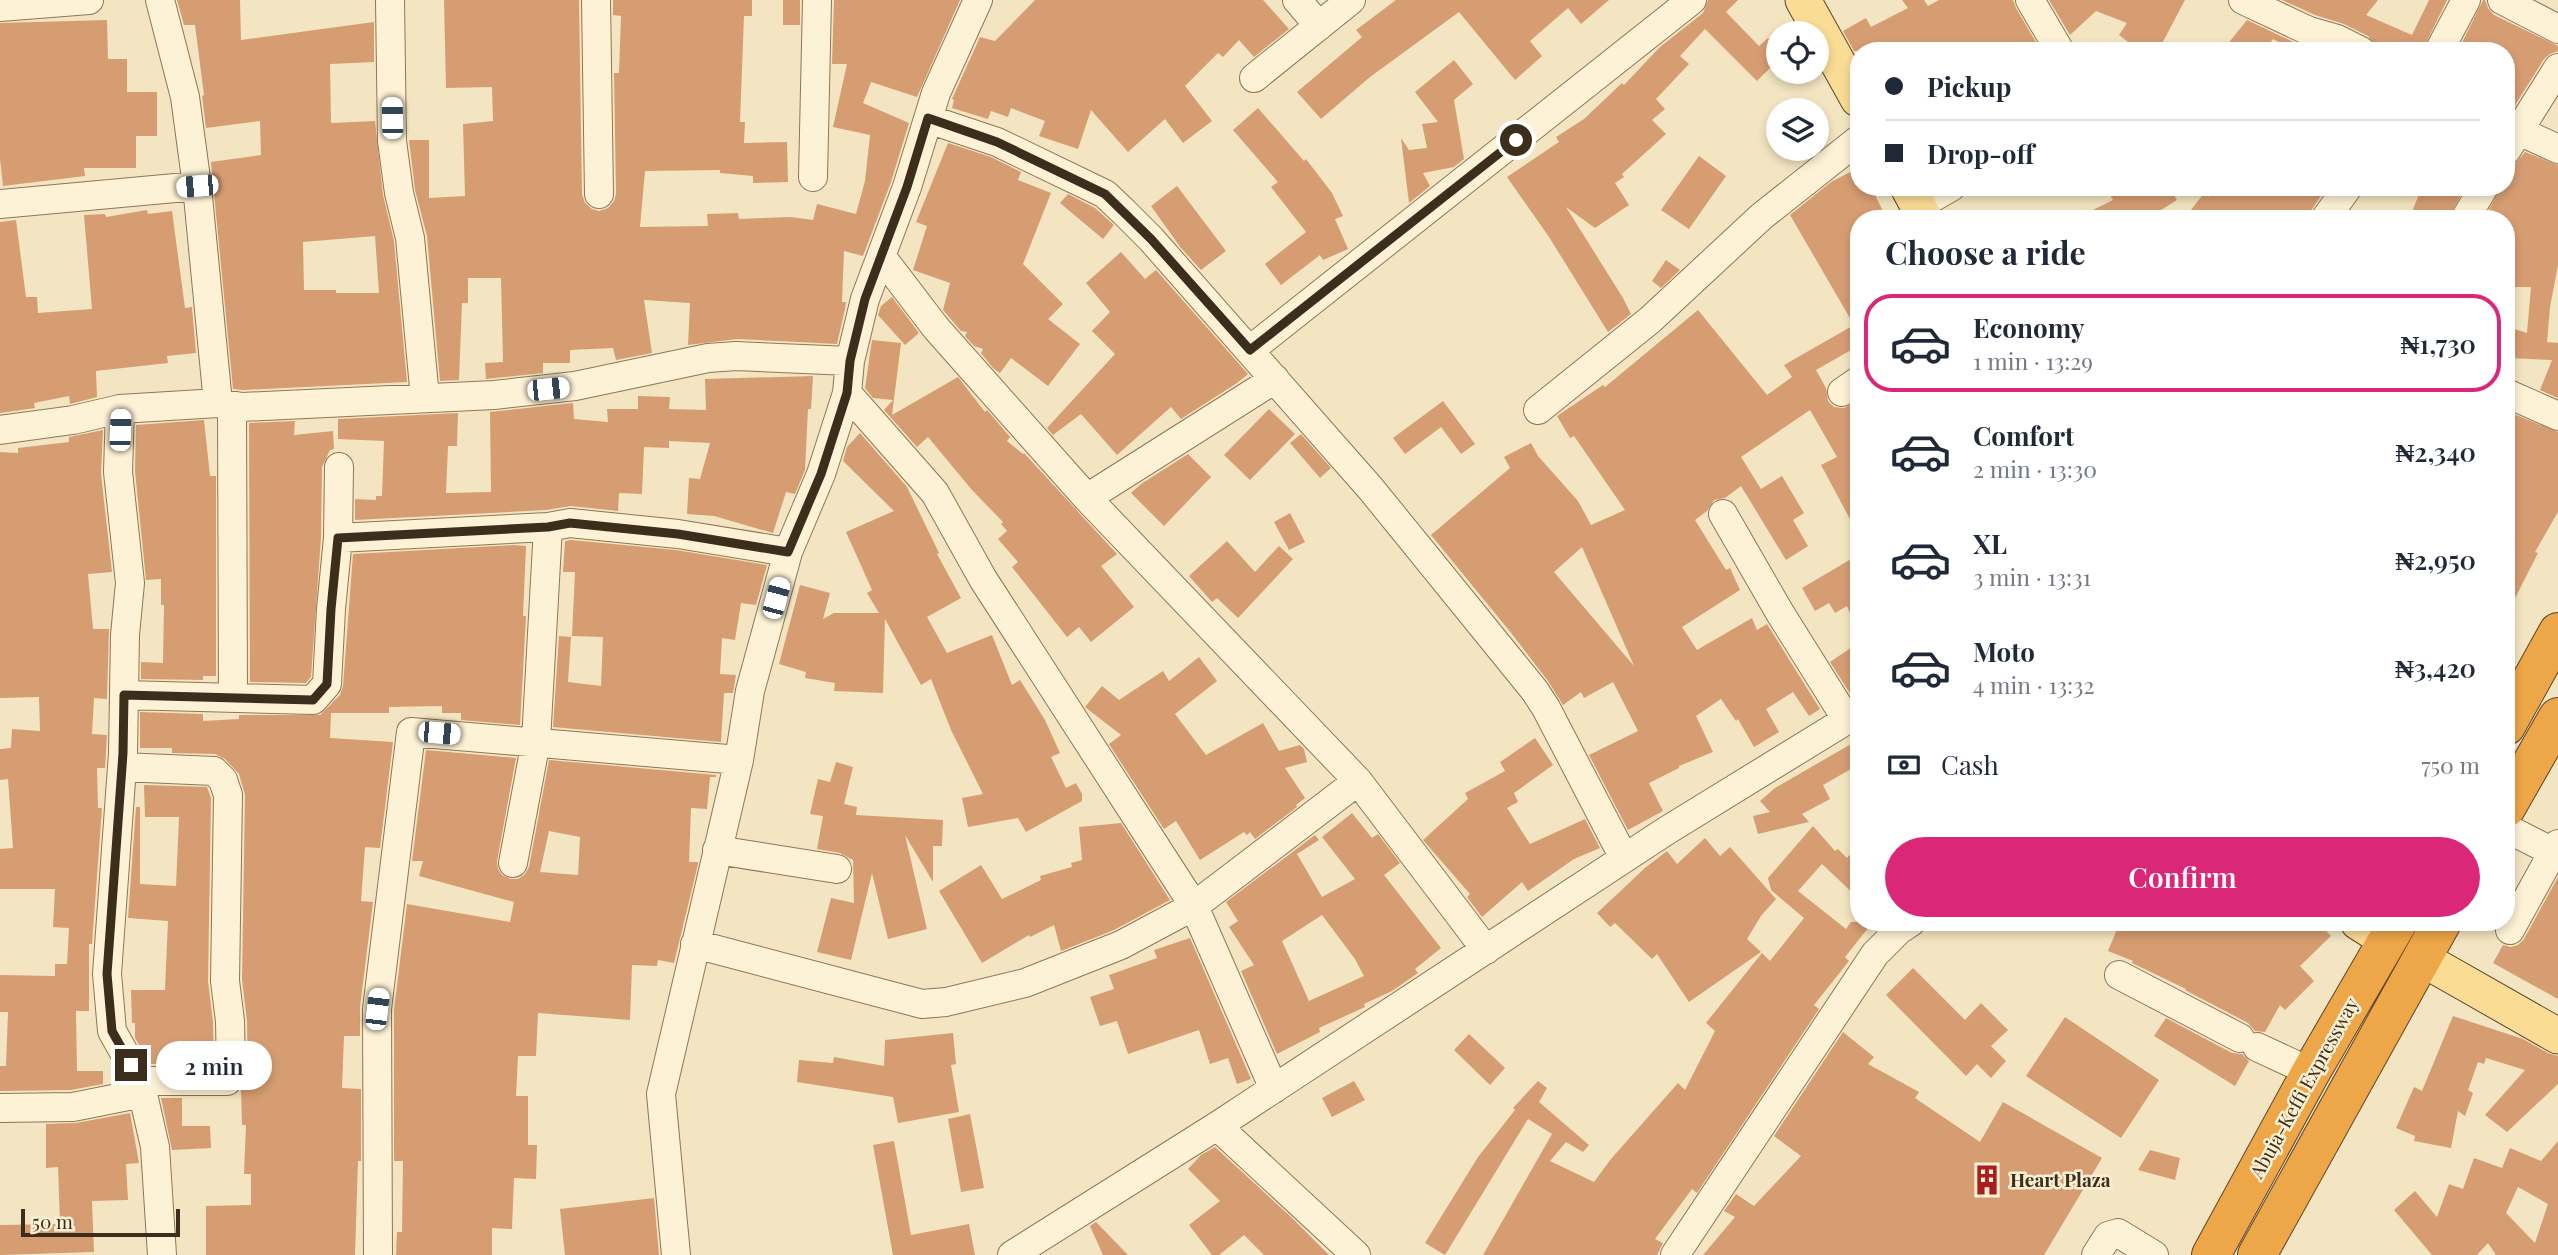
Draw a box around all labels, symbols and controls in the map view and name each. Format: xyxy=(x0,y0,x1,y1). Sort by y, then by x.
map controls xyxy=(1766,21,1829,161)
button: locate xyxy=(1766,21,1829,84)
text: Pickup xyxy=(1927,69,2011,104)
car xyxy=(382,97,403,139)
button: layers xyxy=(1766,98,1829,161)
route start xyxy=(1500,124,1532,156)
text: Drop-off xyxy=(1927,136,2034,171)
car xyxy=(176,174,219,198)
text: Choose a ride xyxy=(1885,230,2086,273)
text: Economy xyxy=(1973,310,2084,345)
icon: car xyxy=(1889,312,1952,375)
text: ₦1,730 xyxy=(2401,326,2476,361)
text: 1 min · 13:29 xyxy=(1973,345,2093,376)
car xyxy=(527,376,570,402)
car xyxy=(109,409,132,451)
text: Comfort xyxy=(1973,418,2074,453)
icon: car xyxy=(1889,420,1952,483)
text: ₦2,340 xyxy=(2395,434,2476,469)
text: 2 min · 13:30 xyxy=(1973,453,2097,484)
text: XL xyxy=(1973,526,2007,561)
icon: car xyxy=(1889,528,1952,591)
text: ₦2,950 xyxy=(2395,542,2476,577)
text: 3 min · 13:31 xyxy=(1973,561,2091,592)
car xyxy=(761,575,792,621)
text: Moto xyxy=(1973,634,2035,669)
icon: car xyxy=(1889,636,1952,699)
text: ₦3,420 xyxy=(2395,650,2476,685)
text: 4 min · 13:32 xyxy=(1973,669,2095,700)
car xyxy=(418,721,461,745)
icon: cash xyxy=(1885,746,1923,784)
text: Cash xyxy=(1941,747,1999,782)
text: 750 m xyxy=(2421,749,2480,780)
button: Confirm xyxy=(1885,837,2480,917)
car xyxy=(365,987,390,1031)
street label: Abuja-Keffi Expressway xyxy=(2242,992,2364,1183)
callout: 2 min xyxy=(156,1040,271,1090)
route end xyxy=(115,1049,147,1081)
text: 2 min xyxy=(185,1050,243,1081)
building icon: Heart Plaza xyxy=(1970,1163,2004,1197)
place label: Heart Plaza xyxy=(2010,1166,2111,1192)
scale bar xyxy=(21,1206,180,1238)
text: 50 m xyxy=(32,1208,73,1234)

